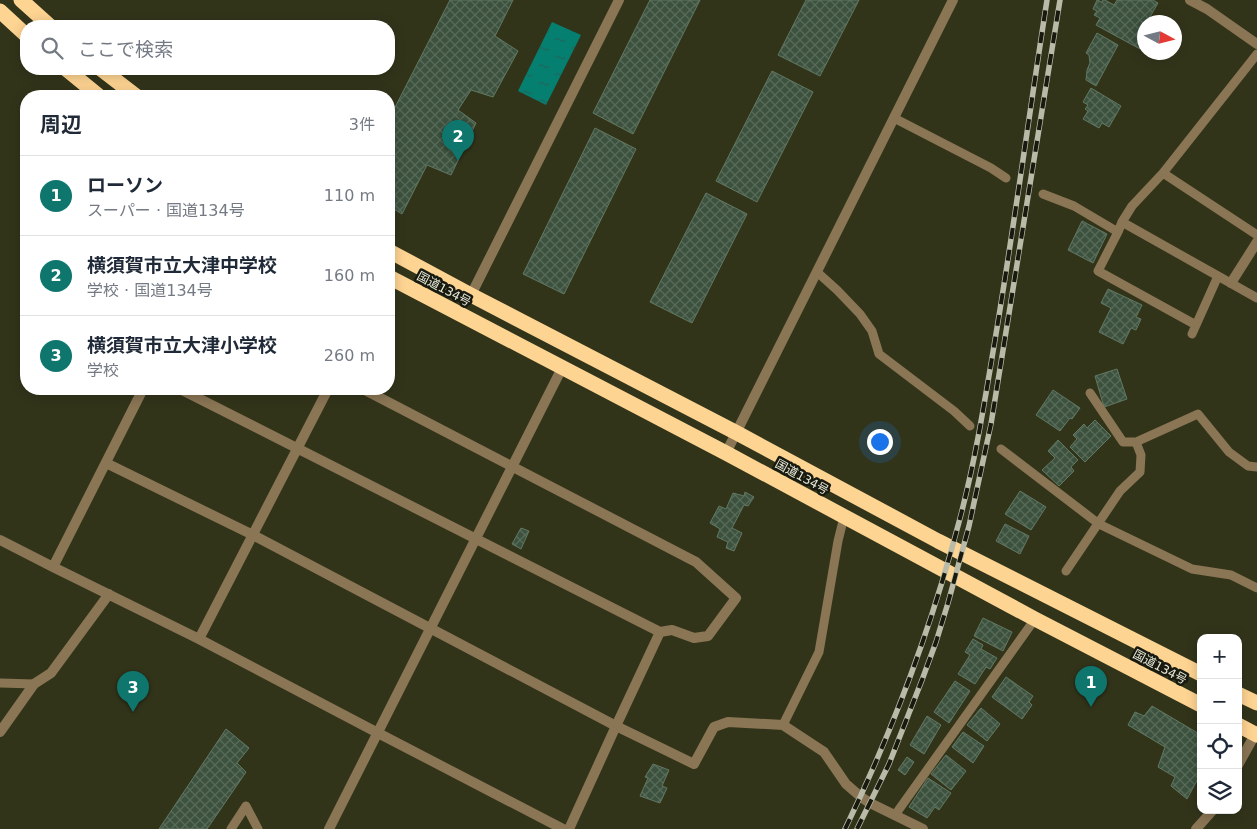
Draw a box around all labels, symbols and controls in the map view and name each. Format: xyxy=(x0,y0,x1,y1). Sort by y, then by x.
north arrow xyxy=(1137,15,1182,60)
search box xyxy=(20,20,395,75)
icon: search xyxy=(38,34,66,62)
text: ここで検索 xyxy=(78,38,173,60)
text: 周辺 xyxy=(40,113,82,137)
text: 3件 xyxy=(349,115,375,134)
pin: 2 xyxy=(442,120,474,161)
text: ローソン xyxy=(87,174,163,196)
text: 1 xyxy=(50,186,62,205)
text: 110 m xyxy=(324,186,375,205)
text: スーパー · 国道134号 xyxy=(87,201,245,220)
text: 横須賀市立大津中学校 xyxy=(87,254,277,276)
text: 2 xyxy=(50,266,62,285)
text: 160 m xyxy=(324,266,375,285)
street label: 国道134号 xyxy=(415,269,473,309)
text: 学校 · 国道134号 xyxy=(87,281,213,300)
text: 横須賀市立大津小学校 xyxy=(87,334,277,356)
text: 3 xyxy=(50,346,62,365)
text: 260 m xyxy=(324,346,375,365)
text: 学校 xyxy=(87,361,119,380)
your location xyxy=(867,429,893,455)
street label: 国道134号 xyxy=(773,457,831,497)
map controls xyxy=(1197,634,1242,814)
button: + xyxy=(1197,634,1242,679)
street label: 国道134号 xyxy=(1131,647,1189,687)
pin: 1 xyxy=(1075,666,1107,707)
pin: 3 xyxy=(117,671,149,712)
button: − xyxy=(1197,679,1242,724)
button: locate xyxy=(1197,724,1242,769)
button: layers xyxy=(1197,769,1242,814)

